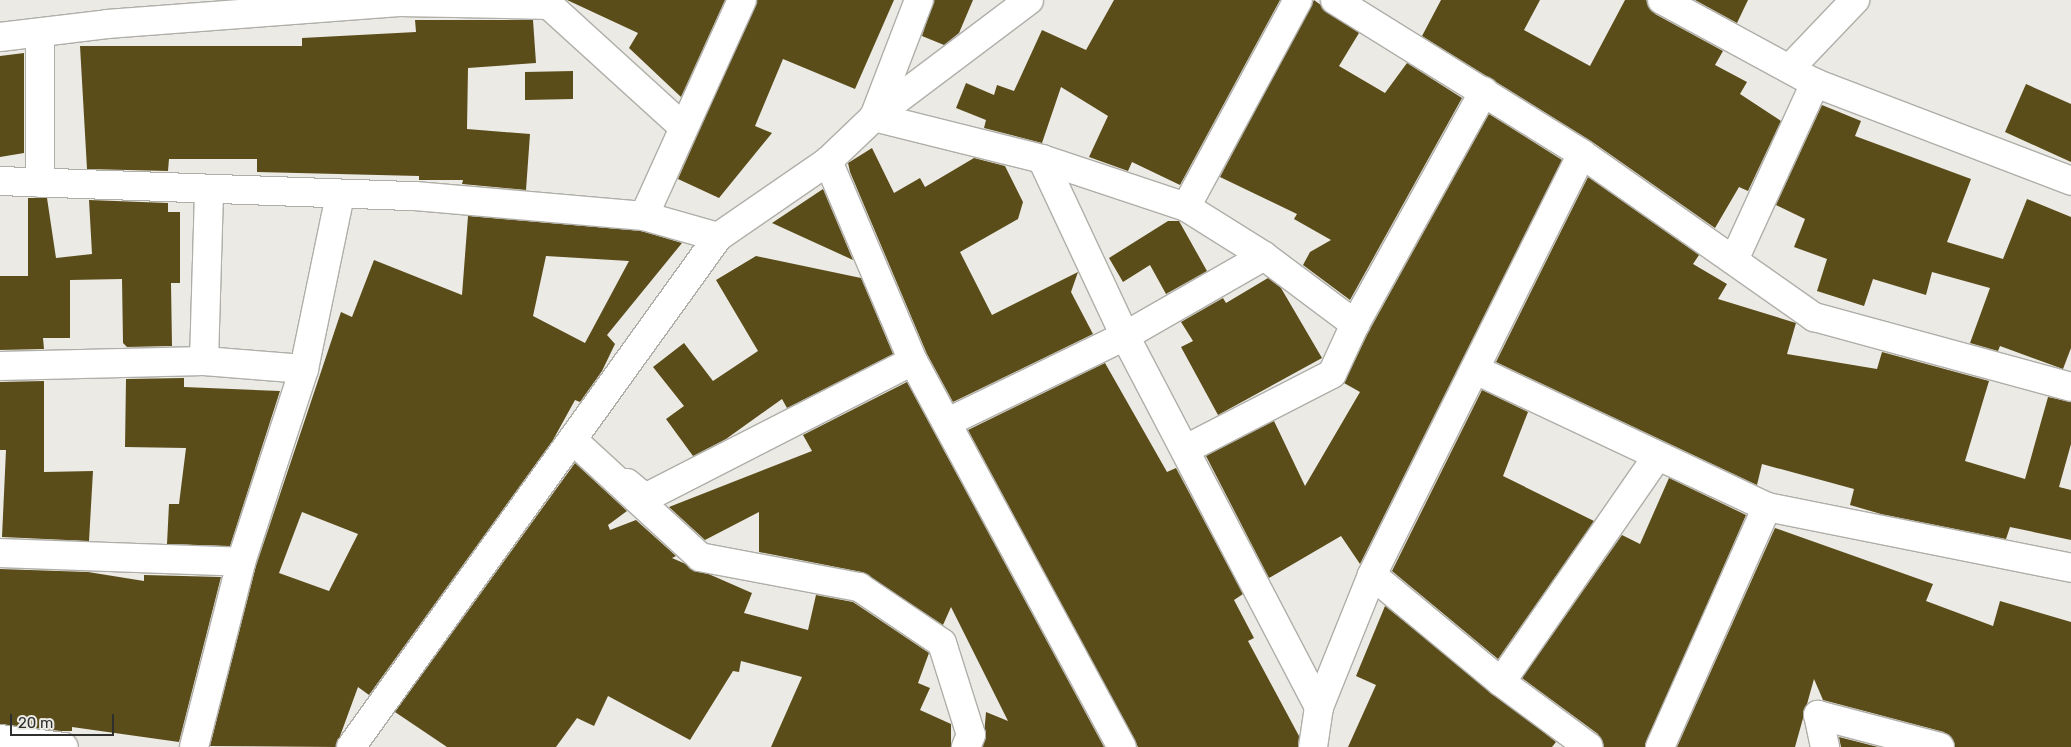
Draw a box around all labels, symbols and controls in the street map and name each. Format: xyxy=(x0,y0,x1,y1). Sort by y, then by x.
scale bar xyxy=(12,704,116,736)
text: 20 m xyxy=(18,714,53,732)

